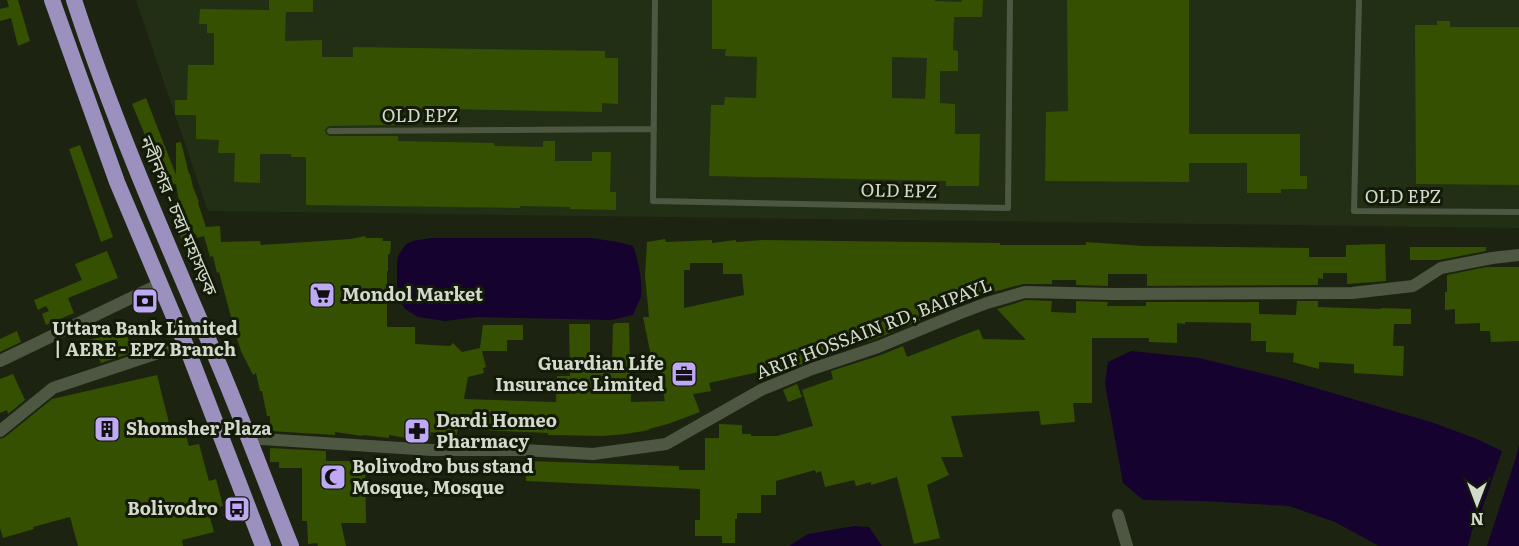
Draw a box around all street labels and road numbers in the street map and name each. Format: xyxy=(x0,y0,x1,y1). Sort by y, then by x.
street label: OLD EPZ xyxy=(382,101,458,128)
street label: নবীনগর - চন্দ্রা মহাসড়ক xyxy=(133,131,225,300)
street label: OLD EPZ xyxy=(860,175,938,204)
street label: OLD EPZ xyxy=(1365,182,1441,209)
street label: ARIF HOSSAIN RD, BAIPAYL xyxy=(752,270,995,385)

